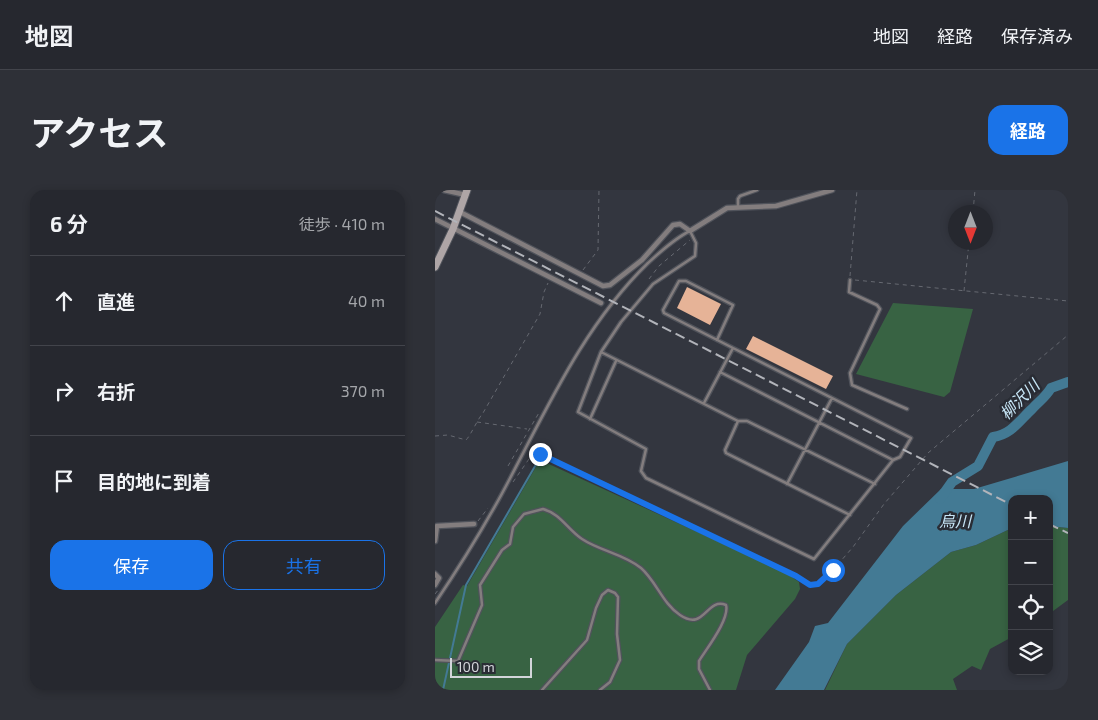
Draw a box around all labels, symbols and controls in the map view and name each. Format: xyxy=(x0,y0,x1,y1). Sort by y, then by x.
text: 地図 xyxy=(25,21,73,50)
text: 地図 xyxy=(873,25,909,47)
text: 経路 xyxy=(937,25,973,47)
text: 保存済み xyxy=(1001,25,1073,47)
button: 経路 xyxy=(988,105,1068,155)
text: アクセス xyxy=(30,111,168,153)
north arrow xyxy=(948,205,993,250)
text: 6 分 xyxy=(50,211,88,236)
text: 徒歩 · 410 m xyxy=(299,214,385,233)
icon: ahead xyxy=(50,287,78,315)
text: 直進 xyxy=(97,290,135,313)
text: 40 m xyxy=(348,291,385,310)
water label: 柳沢川 xyxy=(995,374,1044,423)
icon: right xyxy=(50,377,78,405)
text: 右折 xyxy=(97,380,135,403)
text: 370 m xyxy=(341,381,385,400)
route end xyxy=(529,443,552,466)
icon: arrive xyxy=(50,467,78,495)
text: 目的地に到着 xyxy=(97,470,211,493)
map controls xyxy=(1008,495,1053,675)
button: + xyxy=(1008,495,1053,540)
water label: 烏川 xyxy=(939,511,973,530)
button: 保存 xyxy=(50,540,213,590)
button: 共有 xyxy=(223,540,385,590)
button: − xyxy=(1008,540,1053,585)
route start xyxy=(822,559,845,582)
button: locate xyxy=(1008,585,1053,630)
button: layers xyxy=(1008,630,1053,675)
scale bar xyxy=(450,655,533,678)
text: 100 m xyxy=(457,658,495,675)

